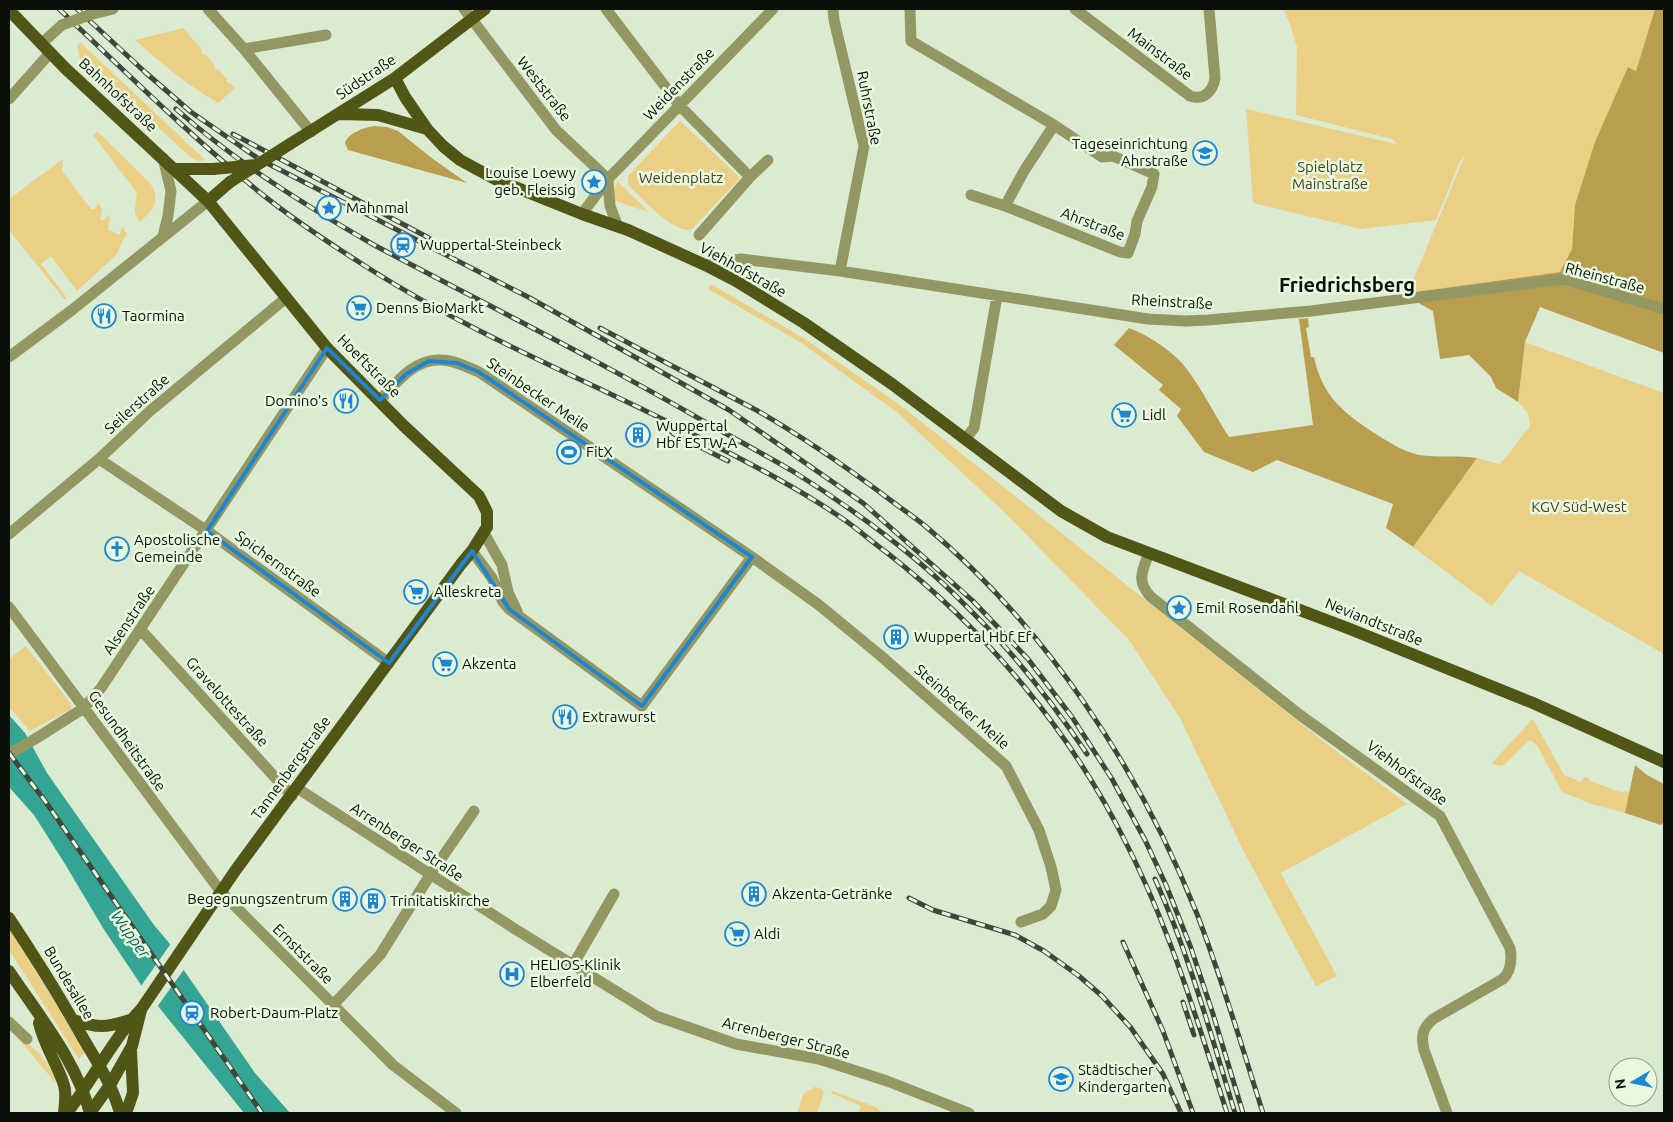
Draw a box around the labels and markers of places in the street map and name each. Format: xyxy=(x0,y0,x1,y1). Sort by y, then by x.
place label: Tageseinrichtung Ahrstraße xyxy=(1072,135,1188,169)
school or university icon: Tageseinrichtung Ahrstraße xyxy=(1192,140,1218,166)
place label: Louise Loewy geb. Fleissig xyxy=(485,164,576,198)
place icon: Louise Loewy geb. Fleissig xyxy=(581,169,607,195)
place icon: Mahnmal xyxy=(316,195,342,221)
place label: Mahnmal xyxy=(346,199,409,216)
station icon: Wuppertal-Steinbeck xyxy=(390,232,416,258)
place label: Wuppertal-Steinbeck xyxy=(420,236,562,253)
supermarket icon: Denns BioMarkt xyxy=(346,295,372,321)
place label: Denns BioMarkt xyxy=(376,299,484,316)
restaurant icon: Taormina xyxy=(91,303,117,329)
place label: Taormina xyxy=(122,307,185,324)
restaurant icon: Domino's xyxy=(333,388,359,414)
place label: Domino's xyxy=(265,392,328,409)
supermarket icon: Lidl xyxy=(1111,402,1137,428)
place label: Lidl xyxy=(1142,406,1166,423)
place label: Wuppertal Hbf ESTW-A xyxy=(656,417,737,451)
building icon: Wuppertal Hbf ESTW-A xyxy=(625,422,651,448)
sports icon: FitX xyxy=(556,439,582,465)
place label: FitX xyxy=(586,443,613,460)
place label: Apostolische Gemeinde xyxy=(134,531,220,565)
church icon: Apostolische Gemeinde xyxy=(104,536,130,562)
supermarket icon: Alleskreta xyxy=(403,579,429,605)
place label: Alleskreta xyxy=(434,583,502,600)
place icon: Emil Rosendahl xyxy=(1166,595,1192,621)
place label: Emil Rosendahl xyxy=(1196,599,1299,616)
building icon: Wuppertal Hbf Ef xyxy=(883,624,909,650)
place label: Wuppertal Hbf Ef xyxy=(914,628,1032,645)
supermarket icon: Akzenta xyxy=(432,651,458,677)
place label: Akzenta xyxy=(462,655,517,672)
restaurant icon: Extrawurst xyxy=(552,704,578,730)
place label: Extrawurst xyxy=(582,708,656,725)
building icon: Akzenta-Getränke xyxy=(741,881,767,907)
place label: Akzenta-Getränke xyxy=(772,885,893,902)
building icon: Begegnungszentrum xyxy=(332,886,358,912)
building icon: Trinitatiskirche xyxy=(360,888,386,914)
place label: Begegnungszentrum xyxy=(187,890,328,907)
place label: Trinitatiskirche xyxy=(390,892,490,909)
supermarket icon: Aldi xyxy=(724,921,750,947)
place label: Aldi xyxy=(754,925,780,942)
place label: HELIOS-Klinik Elberfeld xyxy=(530,956,621,990)
hospital icon: HELIOS-Klinik Elberfeld xyxy=(499,961,525,987)
station icon: Robert-Daum-Platz xyxy=(179,1000,205,1026)
place label: Robert-Daum-Platz xyxy=(210,1004,338,1021)
place label: Städtischer Kindergarten xyxy=(1078,1061,1167,1095)
school or university icon: Städtischer Kindergarten xyxy=(1048,1066,1074,1092)

